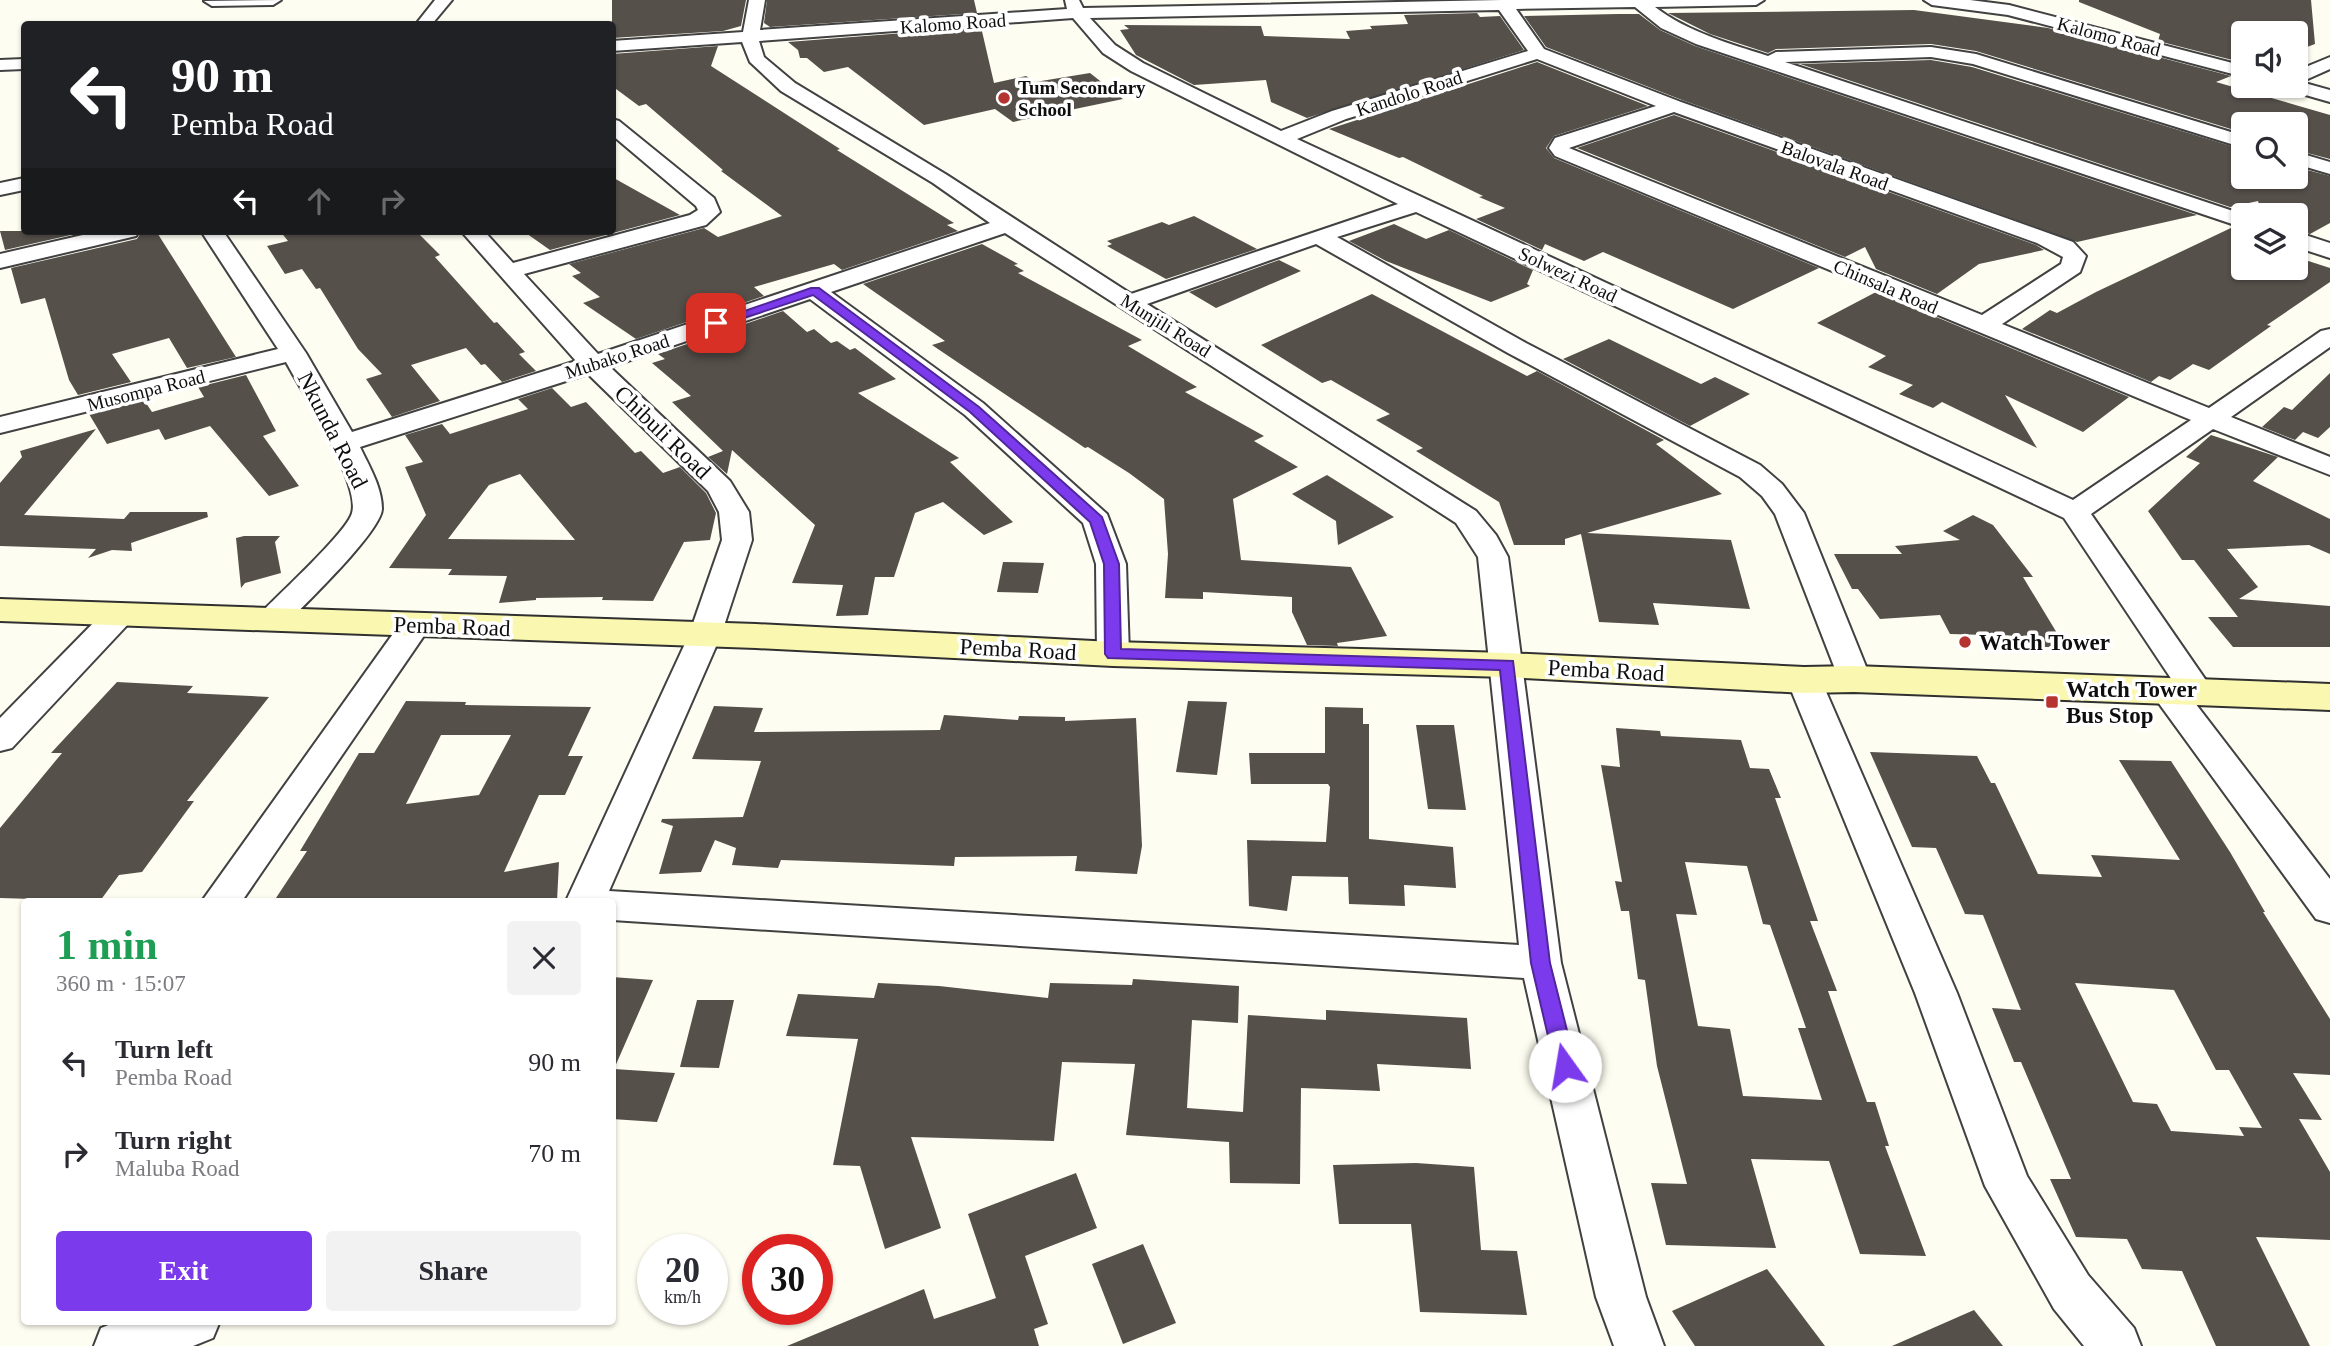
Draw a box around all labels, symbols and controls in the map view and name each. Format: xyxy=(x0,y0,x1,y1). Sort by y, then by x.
street label: Kalomo Road xyxy=(899,9,1007,38)
street label: Kalomo Road xyxy=(2055,13,2163,60)
map controls xyxy=(2231,21,2308,280)
button: sound xyxy=(2231,21,2308,98)
text: 90 m xyxy=(171,48,273,103)
icon: left xyxy=(56,49,147,140)
street label: Kandolo Road xyxy=(1353,66,1465,121)
place label: Tum Secondary School xyxy=(1018,77,1146,120)
marker: Tum Secondary School xyxy=(996,90,1012,106)
text: Pemba Road xyxy=(171,106,334,142)
button: search xyxy=(2231,112,2308,189)
street label: Balovala Road xyxy=(1778,136,1892,195)
icon: left xyxy=(227,182,265,220)
icon: ahead xyxy=(300,182,338,220)
icon: right xyxy=(373,182,411,220)
button: layers xyxy=(2231,203,2308,280)
street label: Solwezi Road xyxy=(1515,243,1621,307)
street label: Chinsala Road xyxy=(1830,255,1942,318)
street label: Munjili Road xyxy=(1117,290,1215,362)
pin xyxy=(686,293,746,353)
icon: arrive xyxy=(697,304,735,342)
street label: Mubako Road xyxy=(562,330,672,383)
street label: Musompa Road xyxy=(85,366,208,415)
street label: Nkunda Road xyxy=(293,368,373,493)
street label: Chibuli Road xyxy=(610,381,716,485)
street label: Pemba Road xyxy=(393,612,511,641)
place label: Watch Tower xyxy=(1979,630,2110,655)
street label: Pemba Road xyxy=(959,634,1077,665)
marker: Watch Tower xyxy=(1957,634,1973,650)
street label: Pemba Road xyxy=(1547,655,1665,686)
place label: Watch Tower Bus Stop xyxy=(2066,677,2197,728)
marker: Watch Tower Bus Stop xyxy=(2044,694,2060,710)
button: close xyxy=(507,921,581,995)
text: 1 min xyxy=(56,922,158,968)
text: 360 m · 15:07 xyxy=(56,971,186,996)
position arrow xyxy=(1528,1029,1602,1103)
text: Turn left xyxy=(115,1035,213,1064)
icon: left xyxy=(56,1044,94,1082)
text: 90 m xyxy=(528,1048,581,1077)
text: Pemba Road xyxy=(115,1065,232,1090)
text: Turn right xyxy=(115,1126,232,1155)
icon: right xyxy=(56,1135,94,1173)
text: 70 m xyxy=(528,1139,581,1168)
text: Maluba Road xyxy=(115,1156,240,1181)
button: Exit xyxy=(56,1231,312,1311)
button: Share xyxy=(326,1231,581,1311)
speed limit sign: 30 xyxy=(742,1234,833,1325)
text: 20 xyxy=(665,1251,700,1290)
text: km/h xyxy=(664,1287,701,1307)

